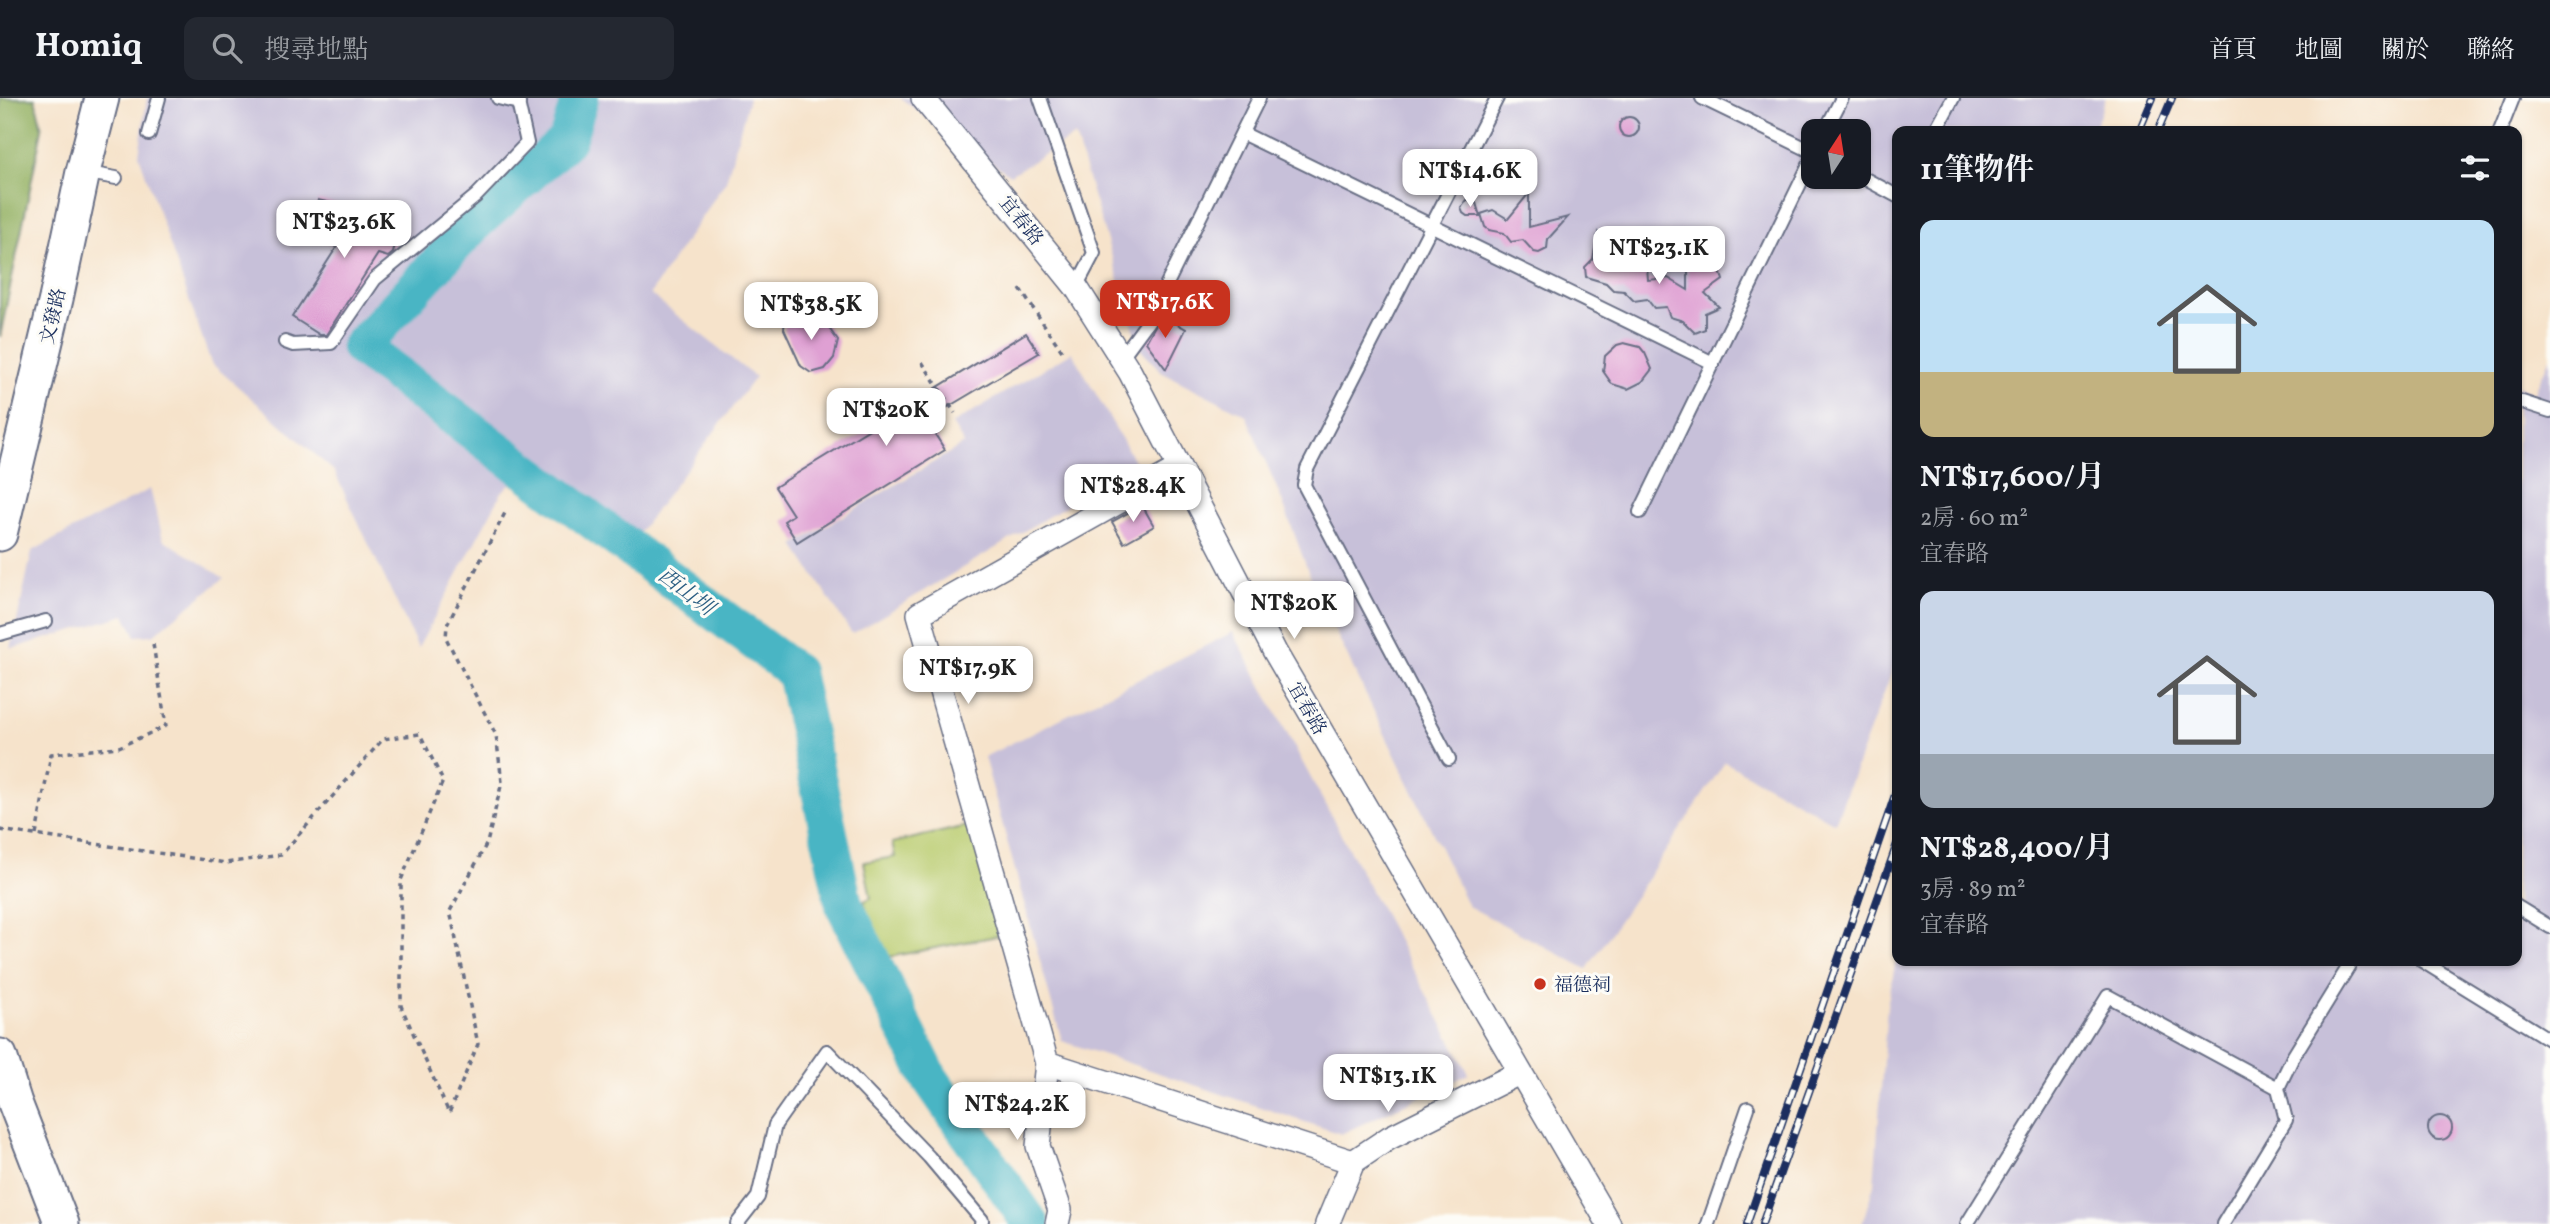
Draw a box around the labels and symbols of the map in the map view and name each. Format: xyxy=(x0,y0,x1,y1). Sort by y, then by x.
north arrow xyxy=(1801,119,1871,189)
pin: NT$14.6K xyxy=(1398,150,1542,209)
street label: 宜春路 xyxy=(992,191,1048,252)
pin: NT$23.6K xyxy=(272,200,416,260)
pin: NT$23.1K xyxy=(1587,226,1731,286)
pin: NT$17.6K xyxy=(1093,280,1237,340)
pin: NT$38.5K xyxy=(739,282,883,342)
street label: 文發路 xyxy=(35,286,73,347)
pin: NT$20K xyxy=(829,388,943,448)
pin: NT$28.4K xyxy=(1061,464,1205,524)
water label: 西山圳 xyxy=(651,562,721,625)
pin: NT$20K xyxy=(1237,582,1351,641)
pin: NT$17.9K xyxy=(896,646,1040,706)
street label: 宜春路 xyxy=(1281,678,1332,740)
place label: 福德祠 xyxy=(1554,973,1611,999)
marker: 福德祠 xyxy=(1532,976,1548,992)
pin: NT$13.1K xyxy=(1316,1054,1460,1114)
pin: NT$24.2K xyxy=(945,1082,1089,1142)

